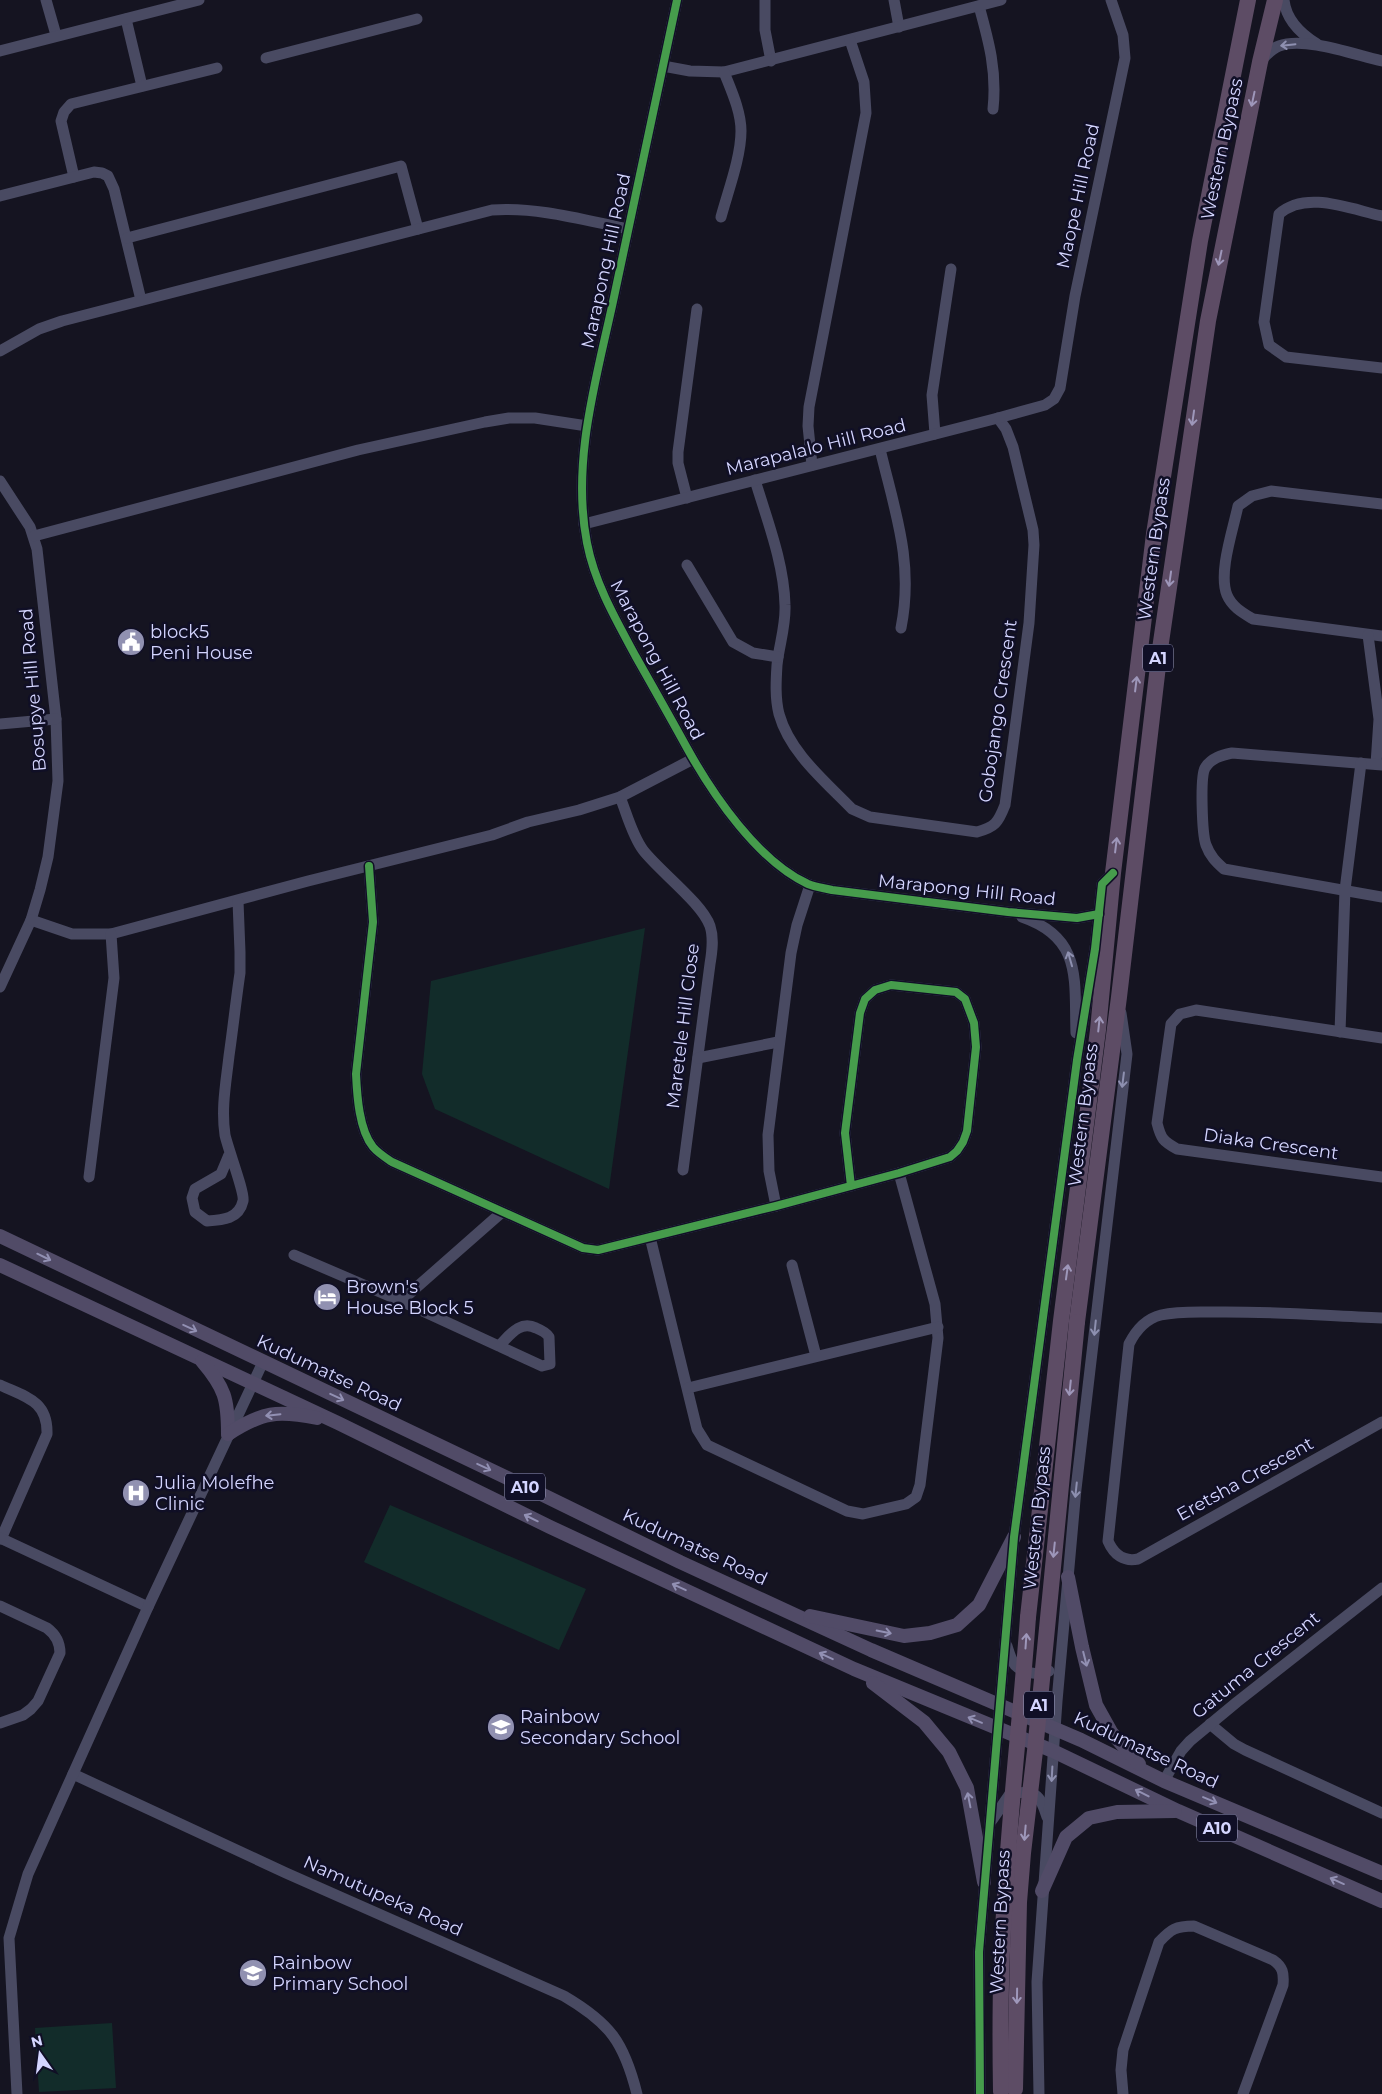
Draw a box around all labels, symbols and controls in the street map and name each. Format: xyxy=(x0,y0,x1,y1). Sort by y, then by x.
one-way arrow xyxy=(1281,40,1297,50)
street label: Western Bypass xyxy=(1196,76,1248,222)
one-way arrow xyxy=(1248,90,1257,106)
street label: Maope Hill Road xyxy=(1052,121,1104,271)
street label: Marapong Hill Road xyxy=(577,171,635,351)
one-way arrow xyxy=(1215,250,1225,266)
one-way arrow xyxy=(1188,410,1198,426)
street label: Marapalalo Hill Road xyxy=(724,414,908,480)
street label: Western Bypass xyxy=(1133,476,1175,622)
one-way arrow xyxy=(1165,571,1175,587)
street label: Marapong Hill Road xyxy=(605,576,709,744)
street label: Bosupye Hill Road xyxy=(15,608,51,772)
street label: Gobojango Crescent xyxy=(974,618,1022,804)
place label: block5 Peni House xyxy=(150,621,253,664)
public building icon: block5 Peni House xyxy=(116,627,146,657)
road number: A1 xyxy=(1143,644,1173,671)
one-way arrow xyxy=(1131,676,1141,692)
one-way arrow xyxy=(1111,838,1121,854)
street label: Marapong Hill Road xyxy=(877,870,1057,910)
street label: Maretele Hill Close xyxy=(662,942,704,1110)
one-way arrow xyxy=(1065,952,1075,968)
one-way arrow xyxy=(1094,1017,1104,1033)
street label: Western Bypass xyxy=(1063,1042,1103,1188)
one-way arrow xyxy=(1118,1071,1128,1087)
street label: Diaka Crescent xyxy=(1202,1124,1340,1164)
one-way arrow xyxy=(36,1253,51,1263)
one-way arrow xyxy=(1062,1265,1072,1281)
place label: Brown's House Block 5 xyxy=(346,1276,474,1319)
hotel icon: Brown's House Block 5 xyxy=(312,1282,342,1312)
one-way arrow xyxy=(1090,1320,1100,1336)
one-way arrow xyxy=(182,1324,197,1333)
street label: Kudumatse Road xyxy=(253,1330,405,1416)
one-way arrow xyxy=(1065,1380,1075,1396)
one-way arrow xyxy=(329,1393,344,1403)
one-way arrow xyxy=(265,1410,281,1420)
street label: Eretsha Crescent xyxy=(1173,1432,1317,1526)
street label: Western Bypass xyxy=(1019,1445,1055,1591)
one-way arrow xyxy=(476,1463,491,1472)
place label: Julia Molefhe Clinic xyxy=(154,1472,275,1515)
road number: A10 xyxy=(505,1474,545,1500)
hospital icon: Julia Molefhe Clinic xyxy=(121,1478,151,1508)
one-way arrow xyxy=(1071,1481,1081,1497)
street label: Kudumatse Road xyxy=(619,1504,771,1590)
one-way arrow xyxy=(524,1513,539,1523)
one-way arrow xyxy=(1049,1542,1059,1558)
one-way arrow xyxy=(672,1581,687,1591)
street label: Gatuma Crescent xyxy=(1188,1607,1324,1723)
one-way arrow xyxy=(876,1627,892,1637)
one-way arrow xyxy=(1022,1633,1031,1649)
one-way arrow xyxy=(819,1651,834,1660)
one-way arrow xyxy=(1080,1651,1090,1667)
road number: A1 xyxy=(1024,1692,1054,1718)
place label: Rainbow Secondary School xyxy=(520,1706,680,1749)
street label: Kudumatse Road xyxy=(1070,1707,1222,1793)
school or university icon: Rainbow Secondary School xyxy=(486,1712,516,1742)
one-way arrow xyxy=(968,1714,983,1724)
one-way arrow xyxy=(1047,1765,1056,1781)
one-way arrow xyxy=(1134,1788,1149,1798)
one-way arrow xyxy=(964,1793,973,1809)
one-way arrow xyxy=(1202,1796,1217,1806)
road number: A10 xyxy=(1197,1815,1237,1842)
one-way arrow xyxy=(1020,1825,1029,1841)
street label: Western Bypass xyxy=(985,1849,1015,1995)
street label: Namutupeka Road xyxy=(300,1851,466,1941)
one-way arrow xyxy=(1330,1876,1345,1886)
place label: Rainbow Primary School xyxy=(272,1952,408,1995)
school or university icon: Rainbow Primary School xyxy=(238,1958,268,1988)
one-way arrow xyxy=(1012,1987,1021,2003)
north arrow xyxy=(15,2029,65,2079)
text: N xyxy=(29,2031,45,2051)

